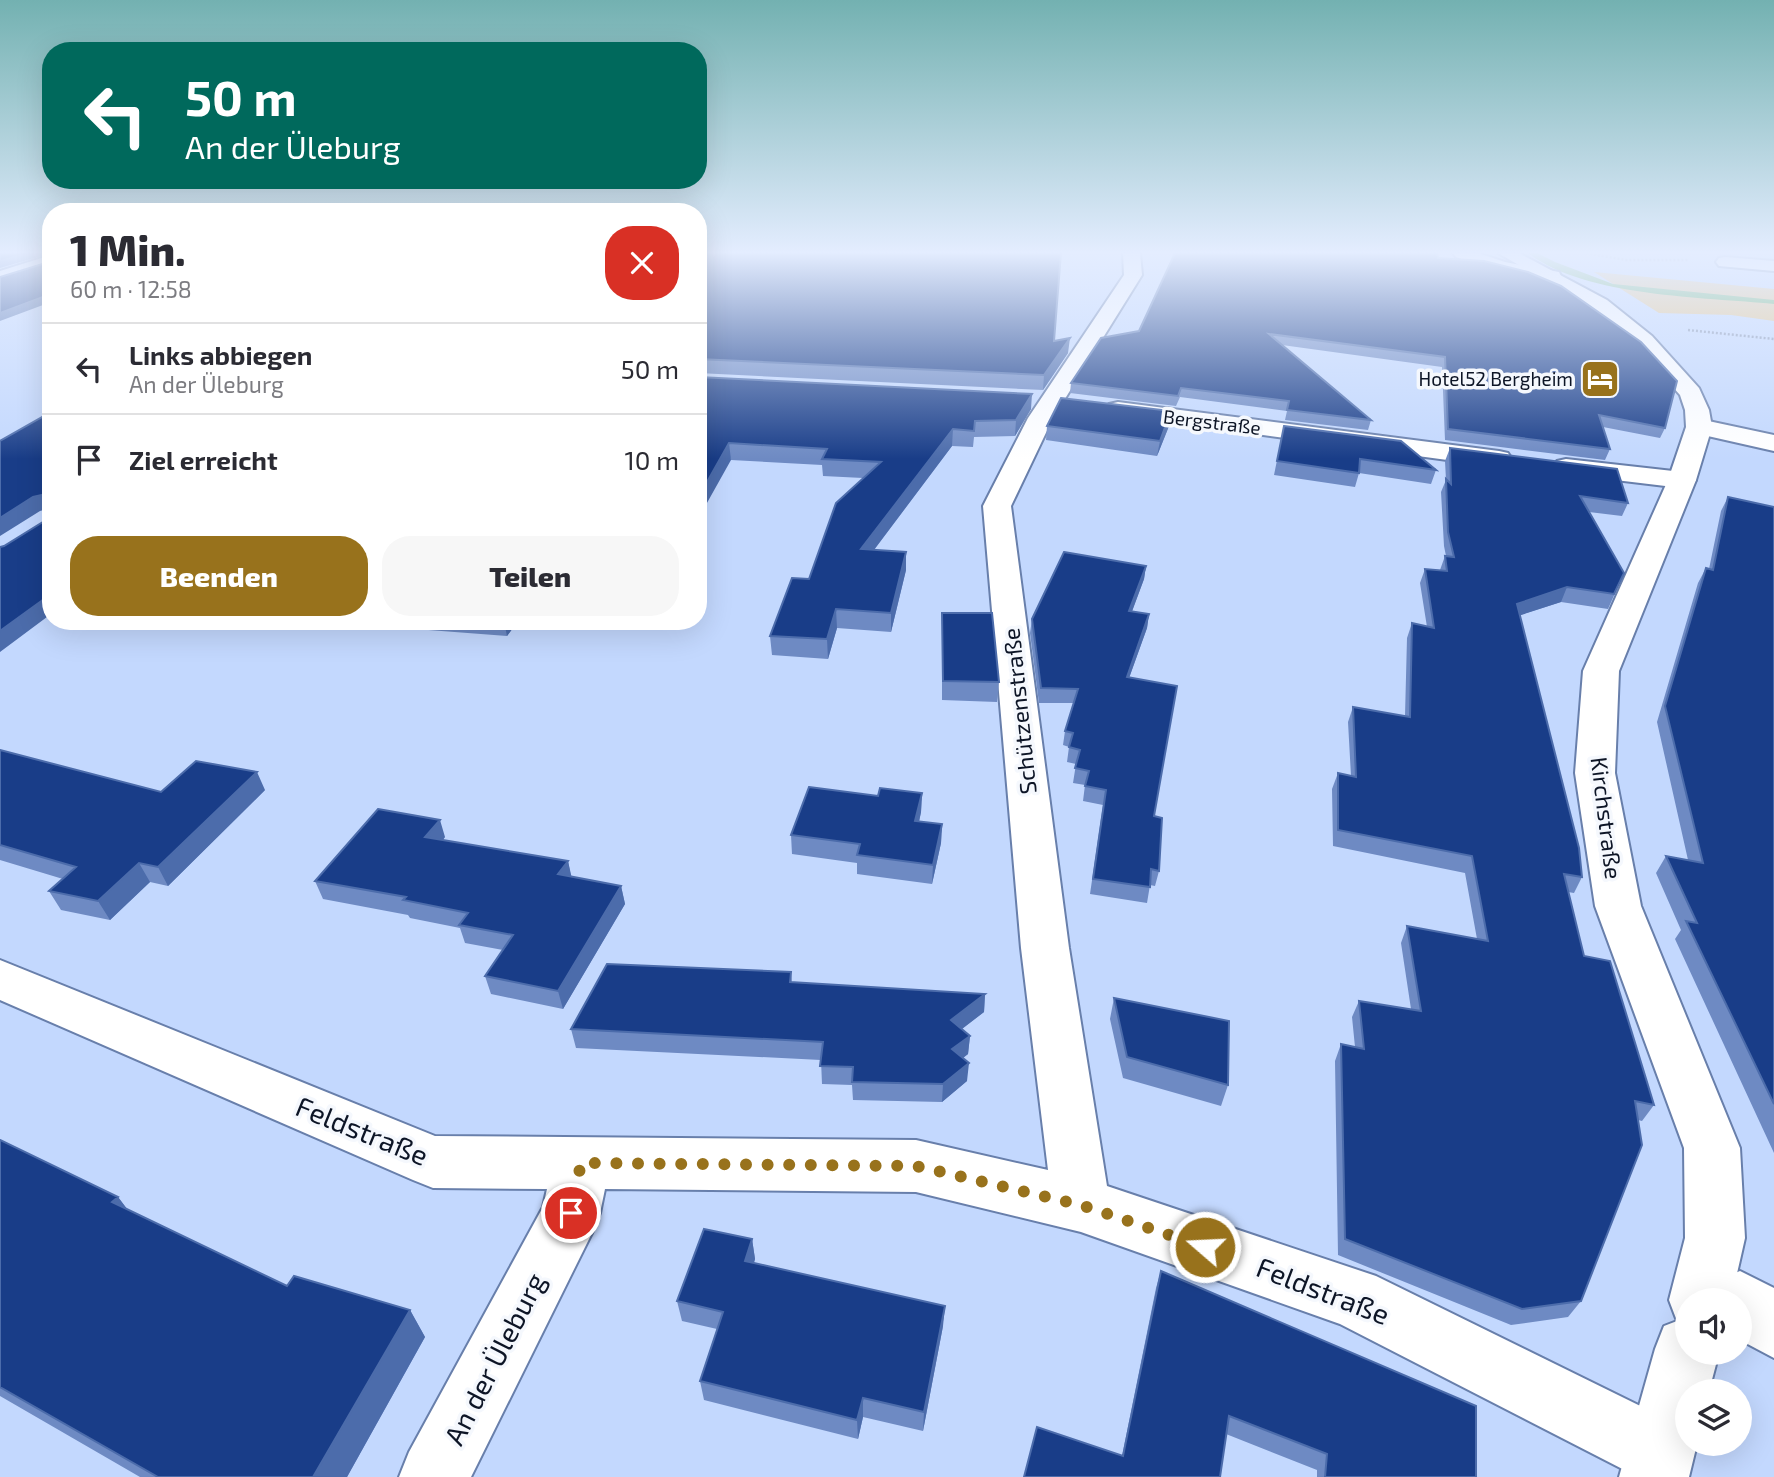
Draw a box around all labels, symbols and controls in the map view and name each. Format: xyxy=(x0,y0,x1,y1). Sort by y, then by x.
text: 50 m xyxy=(185,67,297,126)
icon: left xyxy=(70,70,161,161)
text: An der Üleburg xyxy=(185,127,401,165)
text: 1 Min. xyxy=(70,224,186,274)
button: close xyxy=(605,226,679,300)
text: 60 m · 12:58 xyxy=(70,275,192,303)
text: Links abbiegen xyxy=(129,339,313,370)
icon: left xyxy=(70,350,108,388)
text: 50 m xyxy=(621,353,679,384)
hotel icon: Hotel52 Bergheim xyxy=(1579,358,1621,400)
place label: Hotel52 Bergheim xyxy=(1419,367,1573,390)
text: An der Üleburg xyxy=(129,370,284,398)
street label: Bergstraße xyxy=(1162,404,1262,439)
icon: arrive xyxy=(70,441,108,479)
text: Ziel erreicht xyxy=(129,444,278,475)
text: 10 m xyxy=(624,444,679,475)
button: Beenden xyxy=(70,536,368,616)
button: Teilen xyxy=(382,536,679,616)
street label: Schützenstraße xyxy=(996,627,1042,796)
street label: Kirchstraße xyxy=(1586,755,1628,881)
street label: Feldstraße xyxy=(291,1088,433,1172)
pin xyxy=(541,1183,601,1243)
icon: arrive xyxy=(552,1194,590,1232)
position arrow xyxy=(1168,1210,1242,1284)
street label: Feldstraße xyxy=(1252,1249,1395,1331)
street label: An der Üleburg xyxy=(436,1266,552,1450)
map controls xyxy=(1675,1288,1752,1456)
button: sound xyxy=(1675,1288,1752,1365)
button: layers xyxy=(1675,1379,1752,1456)

